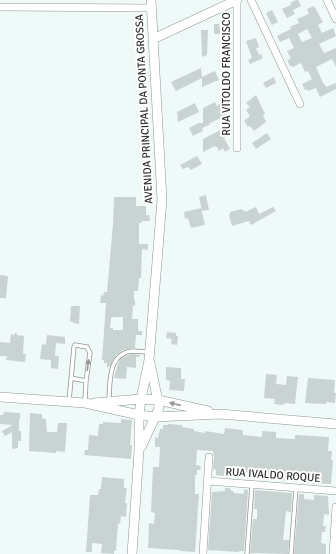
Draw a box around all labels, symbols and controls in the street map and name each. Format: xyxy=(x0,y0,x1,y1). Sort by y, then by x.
street label: RUA VITOLDO FRANCISCO xyxy=(220,12,233,136)
street label: AVENIDA PRINCIPAL DA PONTA GROSSA xyxy=(133,14,155,204)
one-way arrow xyxy=(85,358,91,371)
one-way arrow xyxy=(169,401,181,407)
street label: RUA IVALDO ROQUE xyxy=(225,465,321,485)

